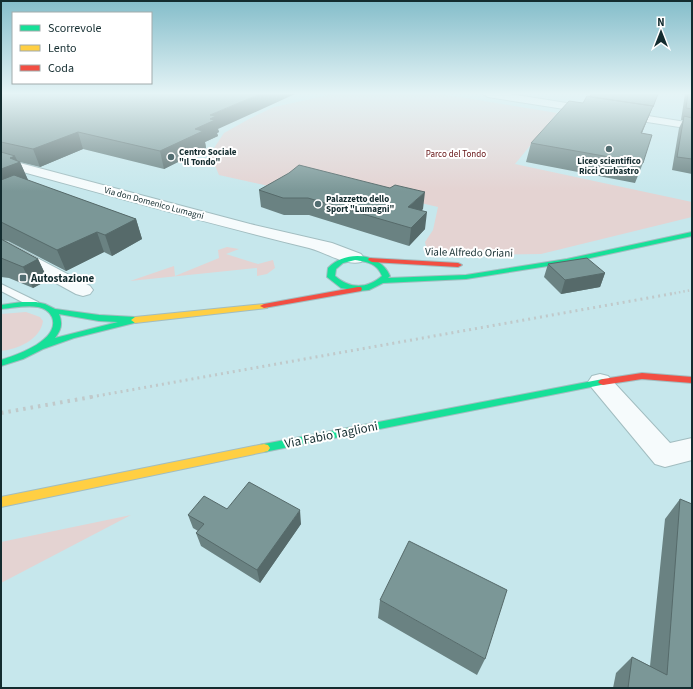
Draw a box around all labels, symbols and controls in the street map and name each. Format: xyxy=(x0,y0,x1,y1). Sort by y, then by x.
legend xyxy=(12,12,152,84)
north arrow xyxy=(641,12,681,52)
text: N xyxy=(657,15,665,30)
text: Scorrevole xyxy=(48,20,101,37)
text: Lento xyxy=(48,40,77,57)
text: Coda xyxy=(48,60,74,77)
marker: Liceo scientifico Ricci Curbastro xyxy=(604,144,614,154)
place label: Centro Sociale "Il Tondo" xyxy=(179,146,237,169)
park label: Parco del Tondo xyxy=(426,148,486,161)
marker: Centro Sociale "Il Tondo" xyxy=(166,152,176,162)
place label: Liceo scientifico Ricci Curbastro xyxy=(577,155,641,178)
street label: Via don Domenico Lumagni xyxy=(103,184,205,223)
place label: Palazzetto dello Sport "Lumagni" xyxy=(326,193,394,216)
marker: Palazzetto dello Sport "Lumagni" xyxy=(313,199,323,209)
street label: Viale Alfredo Oriani xyxy=(425,244,513,261)
place label: Autostazione xyxy=(30,271,95,286)
marker: Autostazione xyxy=(18,273,28,283)
street label: Via Fabio Taglioni xyxy=(283,417,379,453)

